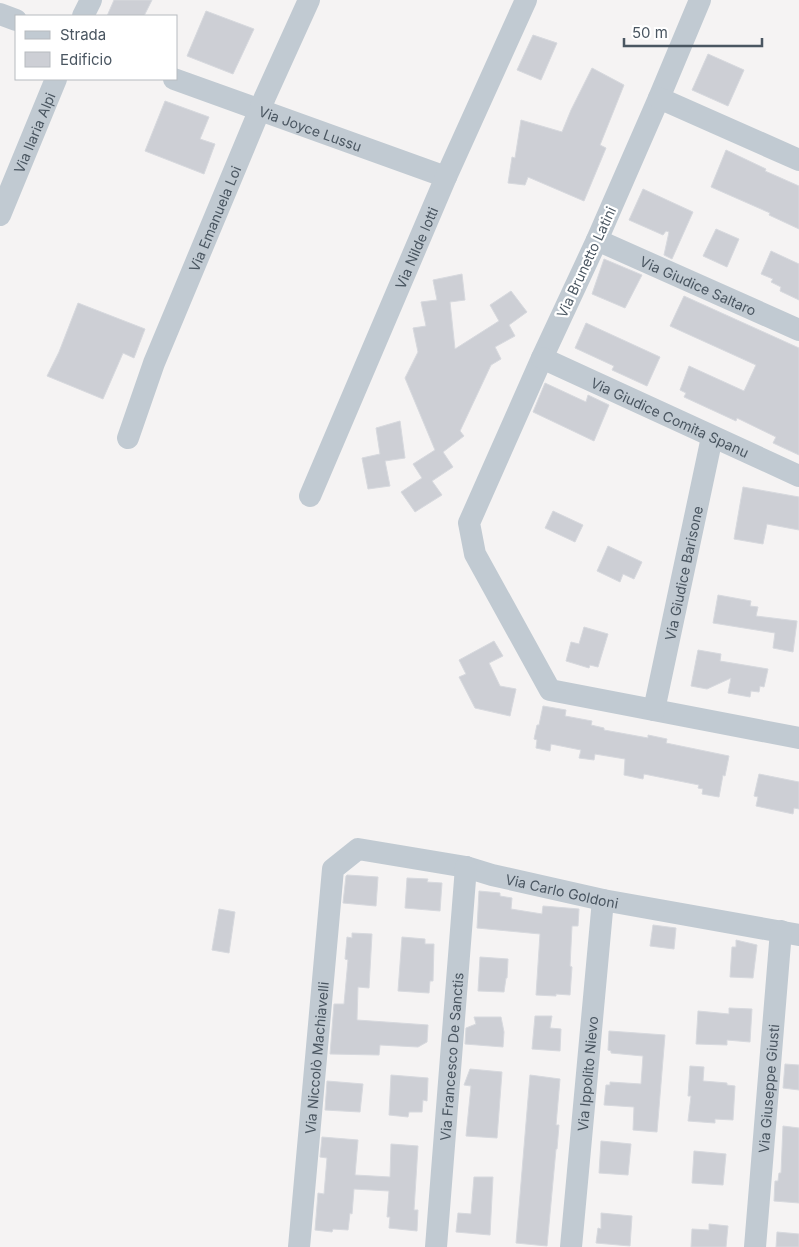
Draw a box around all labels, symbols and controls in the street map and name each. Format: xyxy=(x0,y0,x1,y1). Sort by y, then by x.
legend xyxy=(15,15,178,80)
scale bar xyxy=(624,15,762,47)
text: 50 m xyxy=(632,23,668,42)
text: Strada xyxy=(60,25,106,44)
text: Edificio xyxy=(60,50,112,69)
street label: Via Ilaria Alpi xyxy=(10,90,58,176)
street label: Via Joyce Lussu xyxy=(257,102,364,154)
street label: Via Emanuela Loi xyxy=(185,163,244,274)
street label: Via Nilde Iotti xyxy=(391,204,441,291)
street label: Via Brunetto Latini xyxy=(553,204,619,320)
street label: Via Giudice Saltaro xyxy=(638,252,759,318)
street label: Via Giudice Comita Spanu xyxy=(588,373,752,460)
street label: Via Giudice Barisone xyxy=(661,504,706,642)
street label: Via Carlo Goldoni xyxy=(504,870,620,911)
street label: Via Francesco De Sanctis xyxy=(436,972,466,1141)
street label: Via Niccolò Machiavelli xyxy=(301,981,331,1135)
street label: Via Ippolito Nievo xyxy=(573,1015,601,1132)
street label: Via Giuseppe Giusti xyxy=(754,1023,782,1154)

